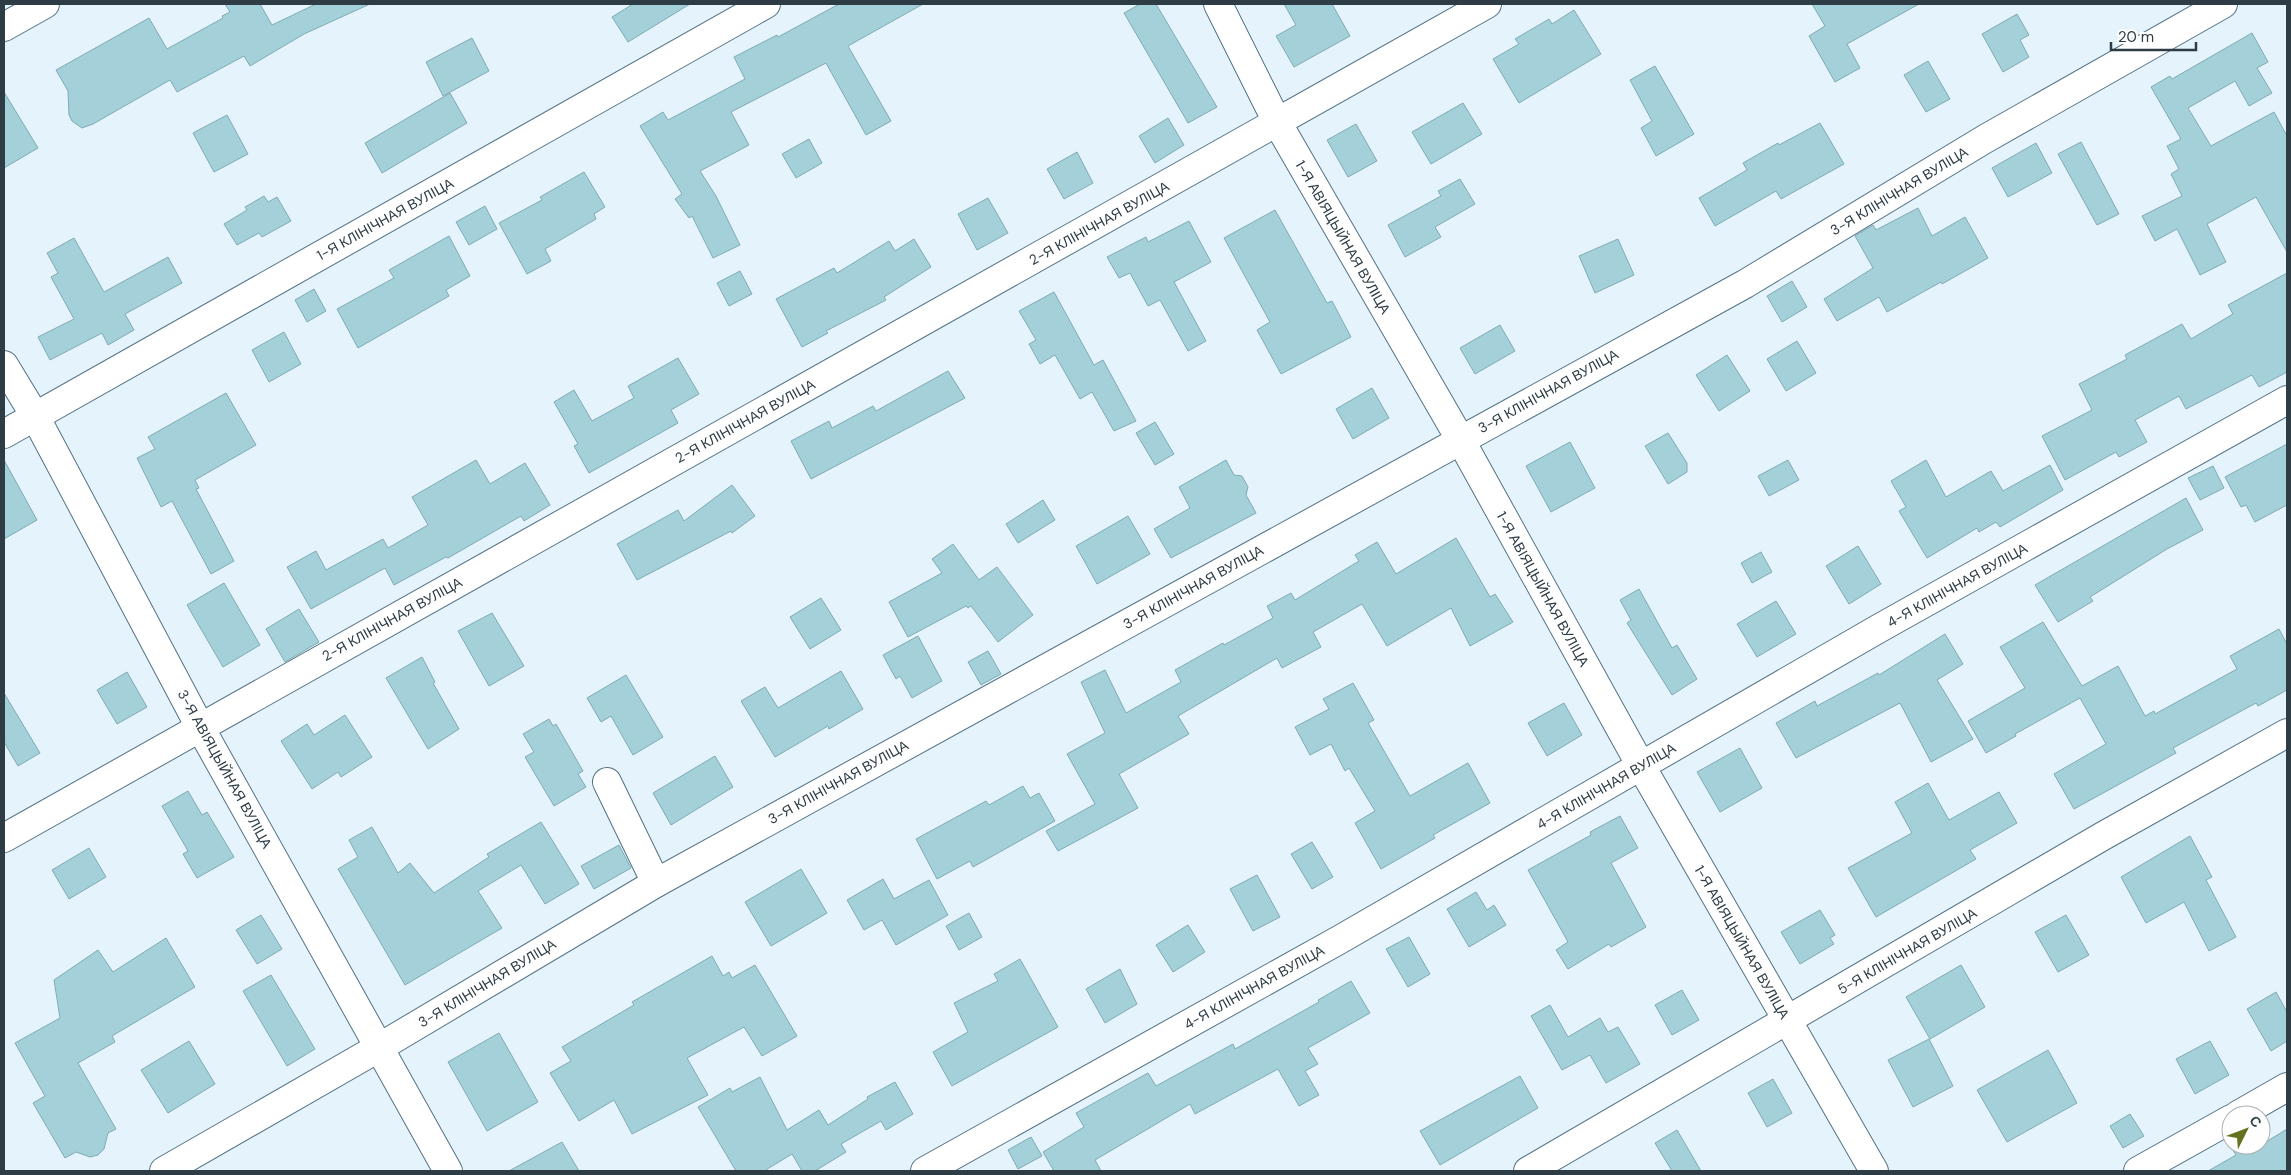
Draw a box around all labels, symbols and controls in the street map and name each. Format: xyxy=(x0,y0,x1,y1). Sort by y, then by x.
scale bar xyxy=(2111,20,2196,52)
text: 20 m xyxy=(2118,27,2154,47)
street label: 3-Я КЛІНІЧНАЯ ВУЛІЦА xyxy=(1827,142,1972,239)
street label: 1-Я АВІЯЦЫЙНАЯ ВУЛІЦА xyxy=(1292,157,1395,318)
street label: 1-Я КЛІНІЧНАЯ ВУЛІЦА xyxy=(313,174,457,264)
street label: 2-Я КЛІНІЧНАЯ ВУЛІЦА xyxy=(1026,177,1173,269)
street label: 3-Я КЛІНІЧНАЯ ВУЛІЦА xyxy=(1475,345,1622,437)
street label: 2-Я КЛІНІЧНАЯ ВУЛІЦА xyxy=(672,375,819,467)
street label: 1-Я АВІЯЦЫЙНАЯ ВУЛІЦА xyxy=(1493,508,1594,670)
street label: 4-Я КЛІНІЧНАЯ ВУЛІЦА xyxy=(1884,539,2031,631)
street label: 3-Я КЛІНІЧНАЯ ВУЛІЦА xyxy=(1120,541,1267,633)
street label: 2-Я КЛІНІЧНАЯ ВУЛІЦА xyxy=(319,573,466,665)
street label: 3-Я АВІЯЦЫЙНАЯ ВУЛІЦА xyxy=(174,687,276,852)
street label: 3-Я КЛІНІЧНАЯ ВУЛІЦА xyxy=(765,736,912,828)
street label: 4-Я КЛІНІЧНАЯ ВУЛІЦА xyxy=(1533,738,1679,833)
street label: 1-Я АВІЯЦЫЙНАЯ ВУЛІЦА xyxy=(1691,862,1794,1023)
street label: 5-Я КЛІНІЧНАЯ ВУЛІЦА xyxy=(1834,903,1980,998)
street label: 3-Я КЛІНІЧНАЯ ВУЛІЦА xyxy=(415,934,560,1031)
street label: 4-Я КЛІНІЧНАЯ ВУЛІЦА xyxy=(1181,941,1328,1033)
north arrow xyxy=(2221,1105,2271,1155)
text: С xyxy=(2246,1112,2266,1131)

